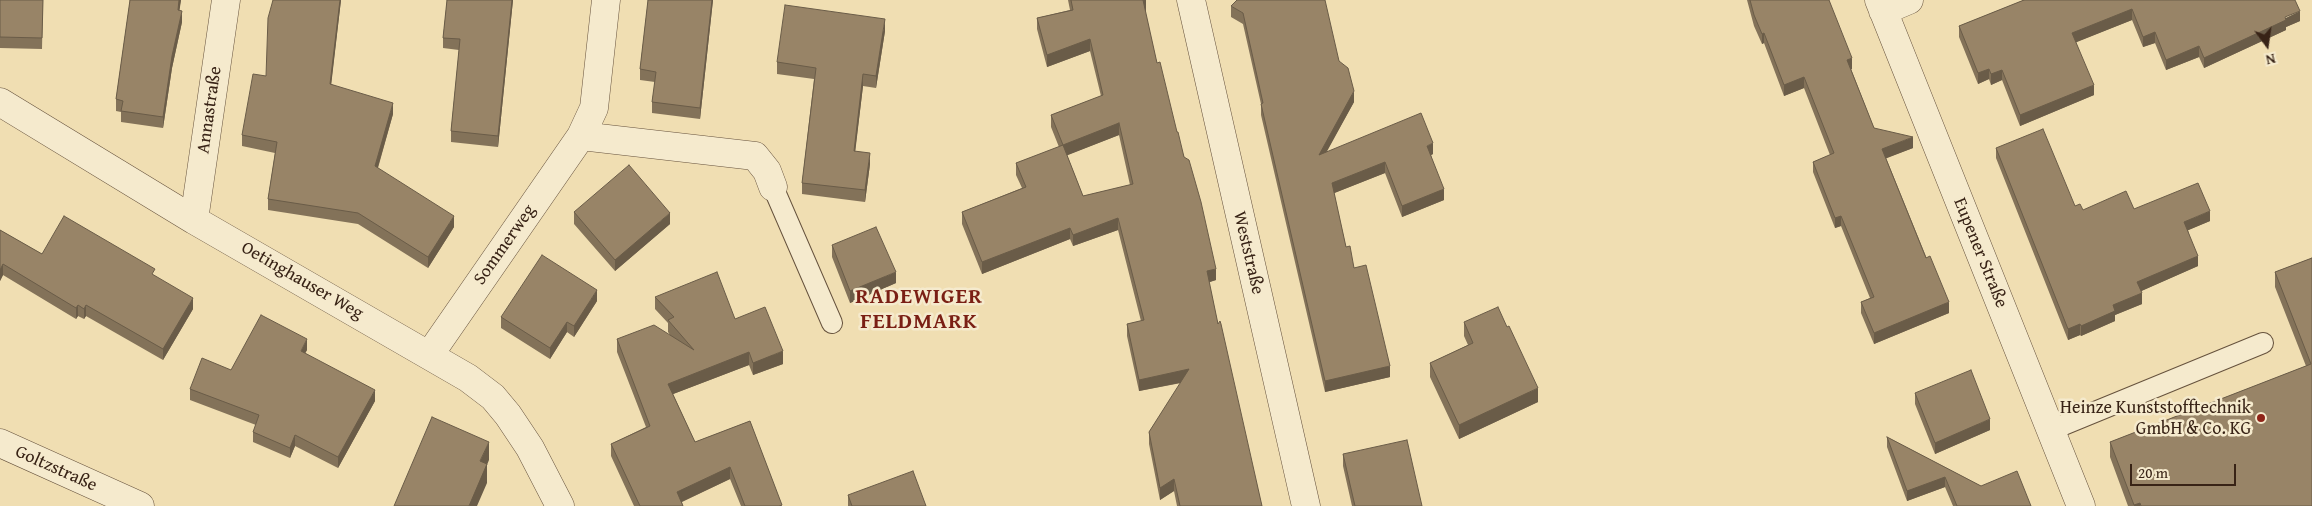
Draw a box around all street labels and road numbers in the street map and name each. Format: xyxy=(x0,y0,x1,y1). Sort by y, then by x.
street label: Annastraße xyxy=(193,65,227,155)
street label: Eupener Straße xyxy=(1948,195,2012,311)
street label: Sommerweg xyxy=(469,201,541,289)
street label: Weststraße xyxy=(1228,209,1268,297)
street label: Oetinghauser Weg xyxy=(237,237,367,325)
street label: Goltzstraße xyxy=(12,441,100,497)

